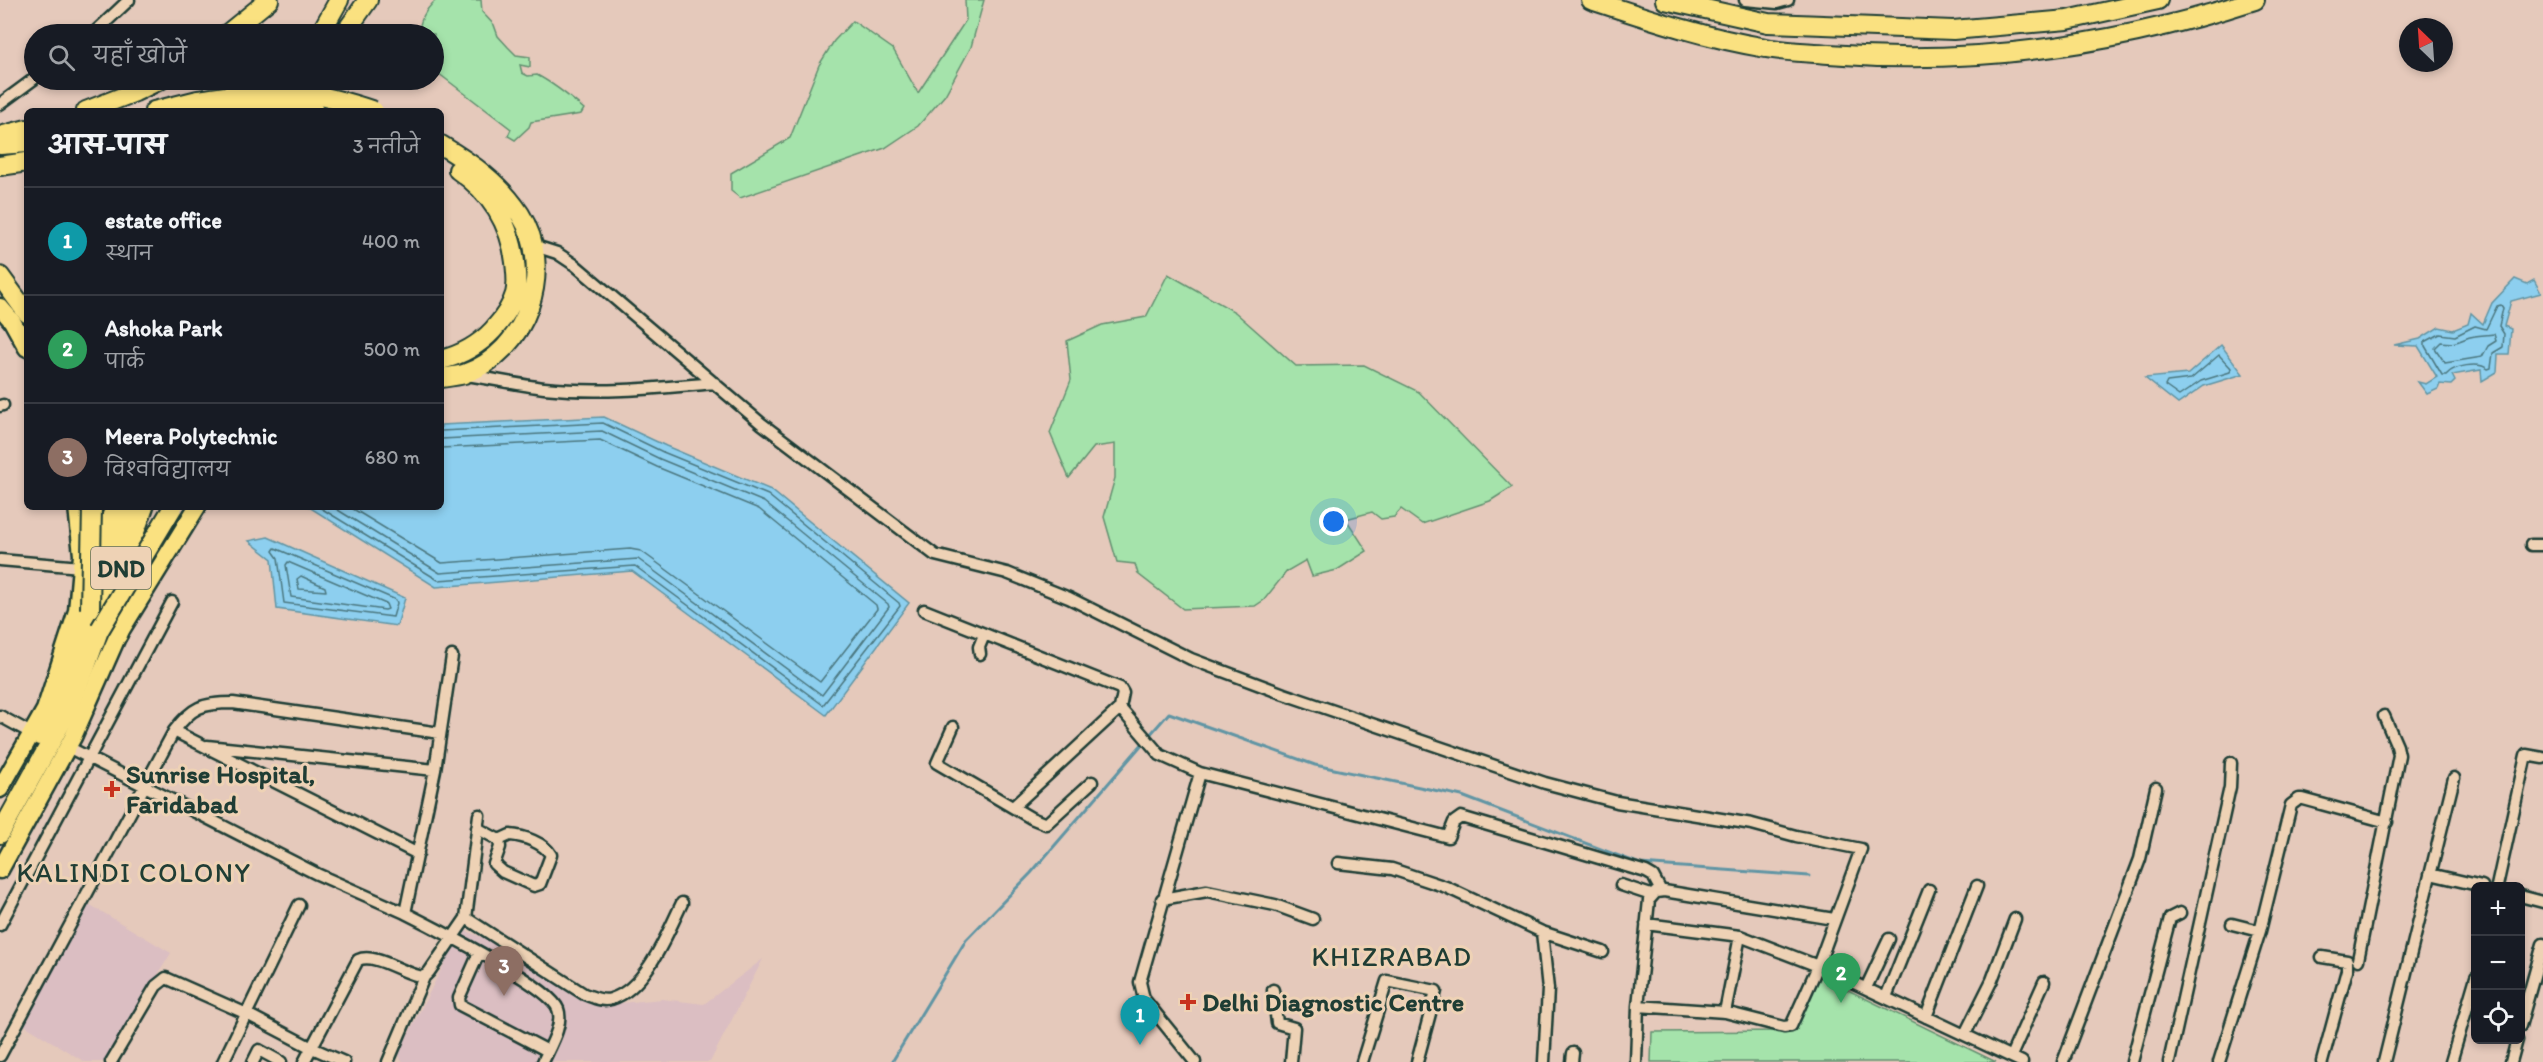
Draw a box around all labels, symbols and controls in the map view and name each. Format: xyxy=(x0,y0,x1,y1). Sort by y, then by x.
north arrow xyxy=(2399,18,2453,72)
search box xyxy=(24,24,444,90)
icon: search xyxy=(45,41,78,74)
text: यहाँ खोजें xyxy=(93,42,187,69)
text: आस-पास xyxy=(48,129,167,161)
text: 3 नतीजे xyxy=(353,134,420,158)
text: estate office xyxy=(105,207,222,234)
text: 1 xyxy=(63,229,72,253)
text: 400 m xyxy=(362,229,420,253)
text: स्थान xyxy=(105,241,152,265)
text: Ashoka Park xyxy=(105,315,222,342)
text: 2 xyxy=(62,337,73,361)
text: 500 m xyxy=(364,337,420,361)
text: पार्क xyxy=(105,349,144,373)
text: Meera Polytechnic xyxy=(105,423,277,450)
text: 3 xyxy=(62,445,73,469)
text: 680 m xyxy=(365,445,420,469)
text: विश्वविद्यालय xyxy=(105,457,231,481)
your location xyxy=(1319,507,1348,536)
road number: DND xyxy=(91,547,151,589)
place label: Sunrise Hospital, Faridabad xyxy=(126,758,315,820)
marker: Sunrise Hospital, Faridabad xyxy=(103,780,121,798)
district label: KALINDI COLONY xyxy=(17,856,251,889)
map controls xyxy=(2471,882,2525,1044)
button: + xyxy=(2471,882,2525,936)
button: − xyxy=(2471,936,2525,990)
district label: KHIZRABAD xyxy=(1312,940,1472,973)
pin: 3 xyxy=(484,946,524,996)
pin: 2 xyxy=(1822,954,1860,1003)
place label: Delhi Diagnostic Centre xyxy=(1202,986,1464,1018)
button: locate xyxy=(2471,990,2525,1044)
marker: Delhi Diagnostic Centre xyxy=(1179,993,1197,1011)
pin: 1 xyxy=(1120,996,1160,1045)

